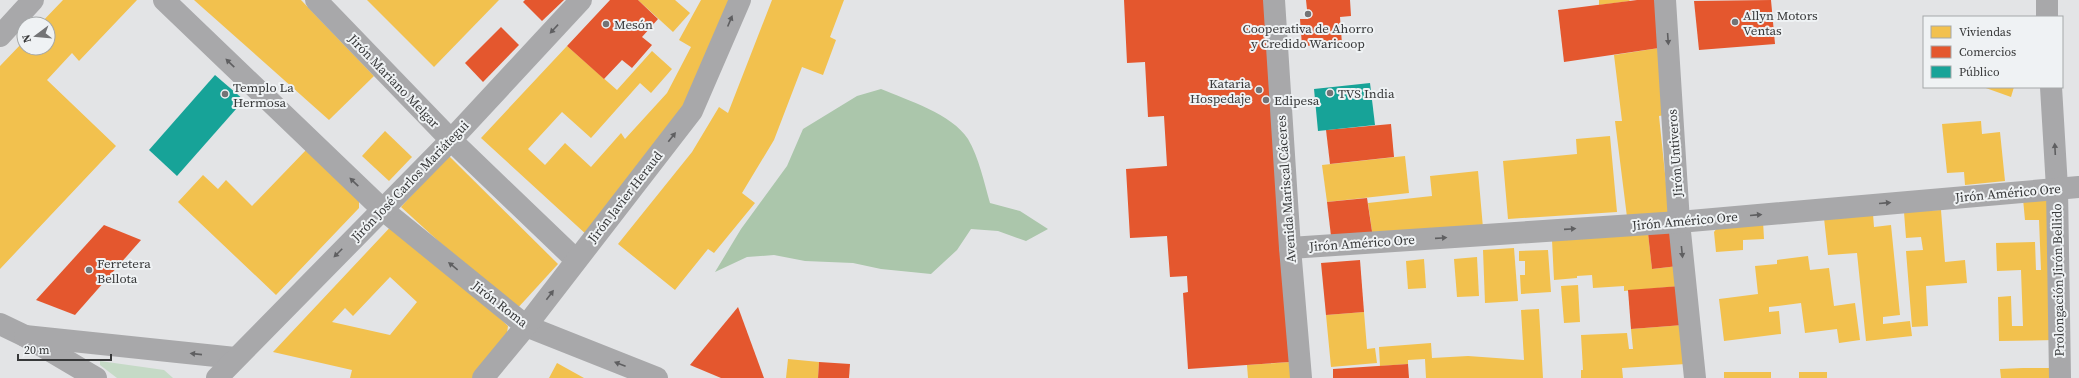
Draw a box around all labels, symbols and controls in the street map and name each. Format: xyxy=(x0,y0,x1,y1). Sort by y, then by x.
place label: Allyn Motors Ventas xyxy=(1743,7,1818,39)
marker: Cooperativa de Ahorro y Credido Waricoop xyxy=(1303,9,1313,19)
one-way arrow xyxy=(728,15,734,27)
north arrow xyxy=(16,16,56,56)
place label: Mesón xyxy=(614,16,653,33)
legend xyxy=(1923,16,2063,88)
marker: Allyn Motors Ventas xyxy=(1730,17,1740,27)
marker: Mesón xyxy=(601,19,611,29)
place label: Cooperativa de Ahorro y Credido Waricoop xyxy=(1242,20,1374,52)
one-way arrow xyxy=(550,24,559,33)
text: Viviendas xyxy=(1959,24,2011,40)
street label: Jirón Mariano Melgar xyxy=(344,30,444,132)
text: N xyxy=(19,33,35,45)
one-way arrow xyxy=(1664,33,1671,45)
text: Comercios xyxy=(1959,44,2016,60)
one-way arrow xyxy=(225,59,234,68)
text: Público xyxy=(1959,64,2000,80)
place label: Kataria Hospedaje xyxy=(1190,75,1251,107)
place label: Templo La Hermosa xyxy=(233,79,294,111)
marker: Kataria Hospedaje xyxy=(1254,85,1264,95)
place label: TVS India xyxy=(1338,85,1395,102)
marker: TVS India xyxy=(1325,88,1335,98)
marker: Templo La Hermosa xyxy=(220,89,230,99)
place label: Edipesa xyxy=(1274,92,1320,109)
marker: Edipesa xyxy=(1261,95,1271,105)
street label: Jirón Untiveros xyxy=(1663,108,1687,198)
street label: Avenida Mariscal Cáceres xyxy=(1272,114,1300,263)
street label: Jirón José Carlos Mariátegui xyxy=(347,117,472,246)
one-way arrow xyxy=(668,131,677,142)
one-way arrow xyxy=(2051,143,2058,155)
street label: Jirón Javier Heraud xyxy=(583,147,667,247)
one-way arrow xyxy=(349,177,359,187)
street label: Jirón Américo Ore xyxy=(1953,180,2062,206)
one-way arrow xyxy=(1879,200,1891,207)
street label: Prolongación Jirón Bellido xyxy=(2048,203,2068,357)
street label: Jirón Américo Ore xyxy=(1630,208,1739,234)
one-way arrow xyxy=(1750,212,1762,218)
one-way arrow xyxy=(1564,226,1576,233)
street label: Jirón Américo Ore xyxy=(1307,231,1416,255)
one-way arrow xyxy=(1435,234,1447,241)
one-way arrow xyxy=(1679,246,1686,258)
one-way arrow xyxy=(333,249,343,258)
place label: Ferretera Bellota xyxy=(97,255,151,287)
one-way arrow xyxy=(447,262,458,271)
marker: Ferretera Bellota xyxy=(84,265,94,275)
street label: Jirón Roma xyxy=(468,276,531,331)
one-way arrow xyxy=(546,290,554,300)
scale bar xyxy=(18,336,111,362)
text: 20 m xyxy=(24,342,50,358)
one-way arrow xyxy=(190,350,202,357)
one-way arrow xyxy=(614,361,626,367)

